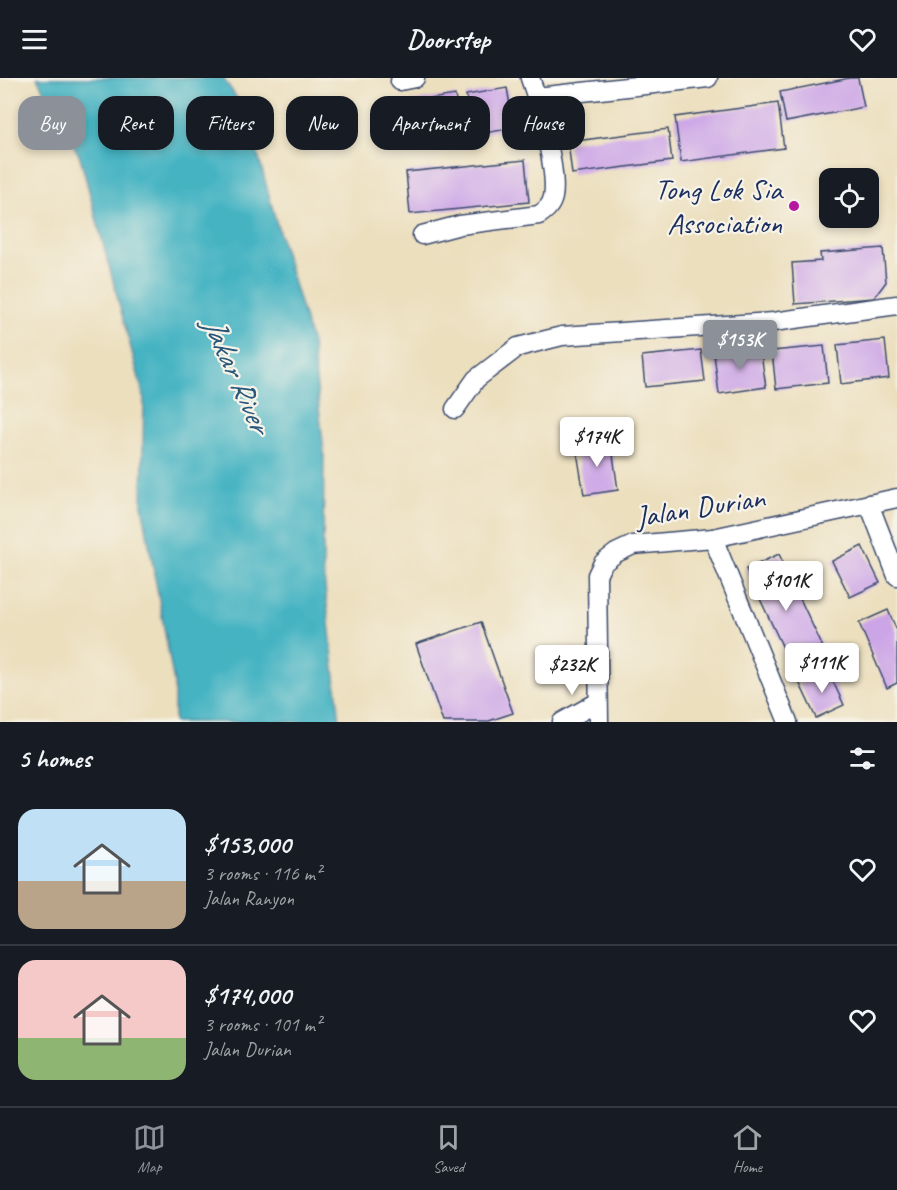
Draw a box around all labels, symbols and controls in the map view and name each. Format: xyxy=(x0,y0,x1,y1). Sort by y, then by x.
text: Doorstep xyxy=(407,22,490,56)
icon: menu xyxy=(18,23,51,56)
icon: heart xyxy=(846,23,879,56)
chip: Buy xyxy=(18,96,86,150)
chip: Rent xyxy=(98,96,174,150)
chip: Filters xyxy=(186,96,274,150)
chip: New xyxy=(286,96,358,150)
chip: Apartment xyxy=(370,96,490,150)
chip: House xyxy=(502,96,585,150)
map controls xyxy=(819,168,879,228)
button: locate xyxy=(819,168,879,228)
place label: Tong Lok Sia Association xyxy=(654,170,784,242)
marker: Tong Lok Sia Association xyxy=(787,199,801,213)
water label: Jakar River xyxy=(192,308,282,443)
pin: $153K xyxy=(698,320,782,371)
text: $153K xyxy=(717,327,763,352)
pin: $174K xyxy=(555,417,639,468)
text: $174K xyxy=(574,424,620,449)
street label: Jalan Durian xyxy=(631,478,769,536)
pin: $101K xyxy=(744,561,828,612)
text: $101K xyxy=(763,568,809,593)
pin: $111K xyxy=(780,643,864,694)
pin: $232K xyxy=(530,645,614,696)
text: $111K xyxy=(799,650,845,675)
text: $232K xyxy=(549,652,595,677)
text: 5 homes xyxy=(18,742,91,775)
icon: filters xyxy=(846,742,879,775)
text: $153,000 xyxy=(204,828,291,861)
icon: home xyxy=(66,833,138,905)
icon: heart xyxy=(846,853,879,886)
text: 3 rooms · 116 m² xyxy=(204,861,321,886)
text: Jalan Ranyon xyxy=(204,886,294,911)
text: $174,000 xyxy=(204,979,291,1012)
icon: home xyxy=(66,984,138,1056)
icon: heart xyxy=(846,1004,879,1037)
text: 3 rooms · 101 m² xyxy=(204,1012,321,1037)
text: Jalan Durian xyxy=(204,1037,291,1062)
tab: Map xyxy=(133,1121,166,1177)
tab: Saved xyxy=(432,1121,465,1177)
tab: Home xyxy=(731,1121,764,1177)

